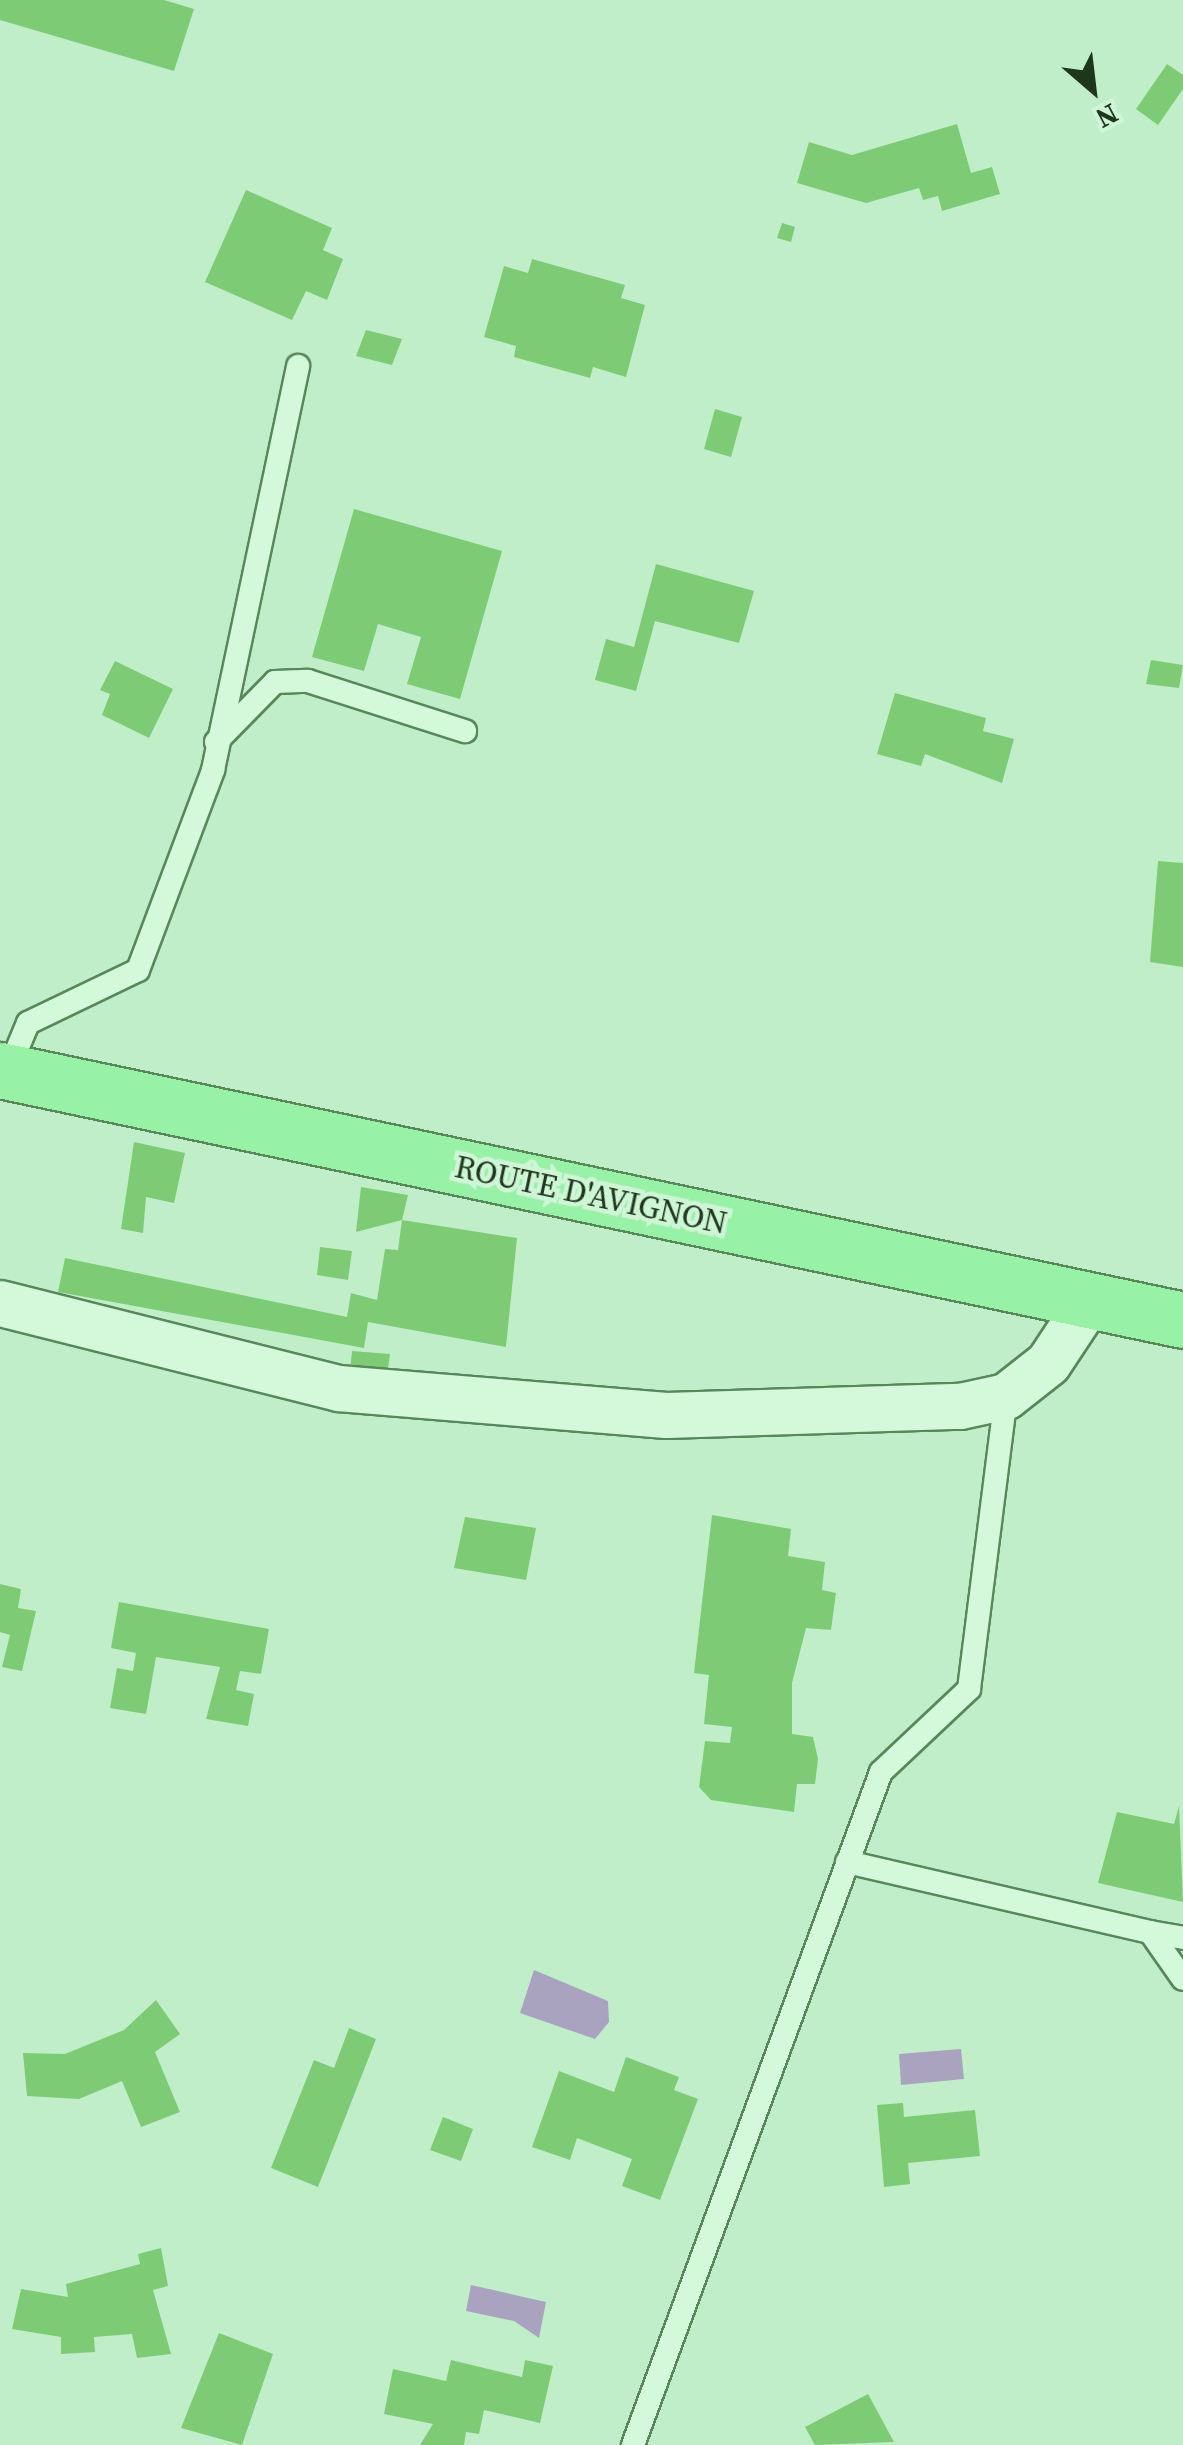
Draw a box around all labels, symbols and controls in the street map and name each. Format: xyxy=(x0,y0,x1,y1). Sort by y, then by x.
north arrow xyxy=(1043,40,1143,140)
text: N xyxy=(1089,95,1125,138)
street label: ROUTE D'AVIGNON xyxy=(451,1147,731,1243)

